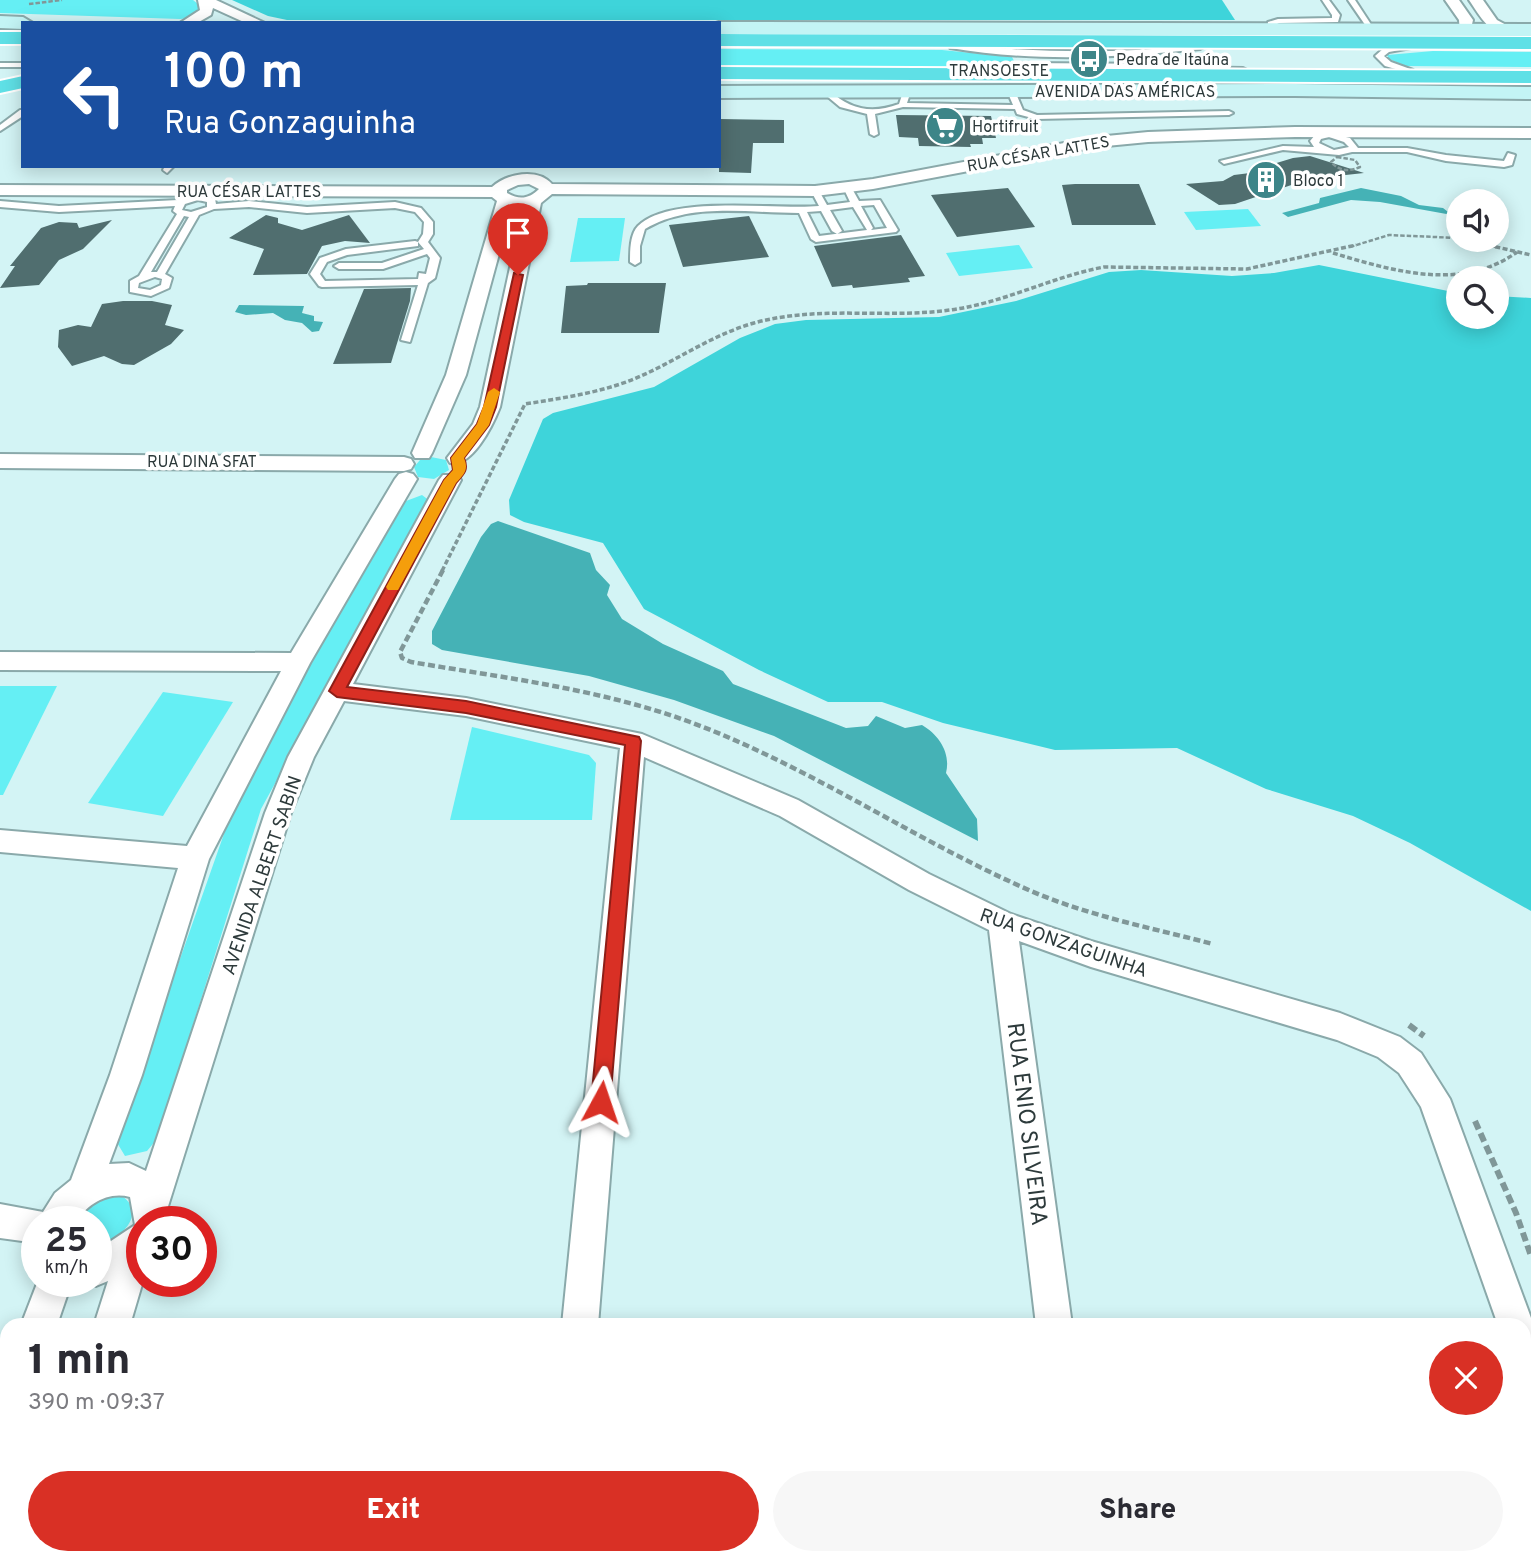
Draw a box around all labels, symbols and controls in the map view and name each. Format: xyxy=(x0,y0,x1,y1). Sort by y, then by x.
bus stop icon: Pedra de Itaúna xyxy=(1068,38,1110,80)
text: 100 m xyxy=(164,44,303,106)
icon: left xyxy=(49,49,140,140)
place label: Pedra de Itaúna xyxy=(1116,51,1229,71)
street label: TRANSOESTE xyxy=(949,62,1049,82)
street label: AVENIDA DAS AMÉRICAS xyxy=(1035,81,1215,103)
text: Rua Gonzaguinha xyxy=(164,105,416,145)
supermarket icon: Hortifruit xyxy=(924,105,966,147)
place label: Hortifruit xyxy=(972,118,1039,138)
street label: RUA CÉSAR LATTES xyxy=(965,131,1111,177)
building icon: Bloco 1 xyxy=(1245,159,1287,201)
place label: Bloco 1 xyxy=(1293,172,1344,192)
street label: RUA CÉSAR LATTES xyxy=(177,181,321,203)
map controls xyxy=(1446,189,1509,329)
button: sound xyxy=(1446,189,1509,252)
pin xyxy=(488,203,548,275)
icon: arrive xyxy=(499,214,537,252)
button: search xyxy=(1446,266,1509,329)
street label: RUA DINA SFAT xyxy=(147,453,257,473)
street label: AVENIDA ALBERT SABIN xyxy=(217,773,308,979)
street label: RUA GONZAGUINHA xyxy=(976,904,1151,984)
street label: RUA ENIO SILVEIRA xyxy=(999,1021,1052,1228)
position arrow xyxy=(564,1065,638,1139)
speed limit sign: 30 xyxy=(126,1206,217,1297)
text: 25 xyxy=(45,1220,88,1264)
text: km/h xyxy=(45,1257,88,1280)
text: 1 min xyxy=(28,1336,131,1389)
button: close xyxy=(1429,1341,1503,1415)
text: 390 m · 09:37 xyxy=(28,1389,165,1418)
button: Exit xyxy=(28,1471,759,1551)
button: Share xyxy=(773,1471,1503,1551)

